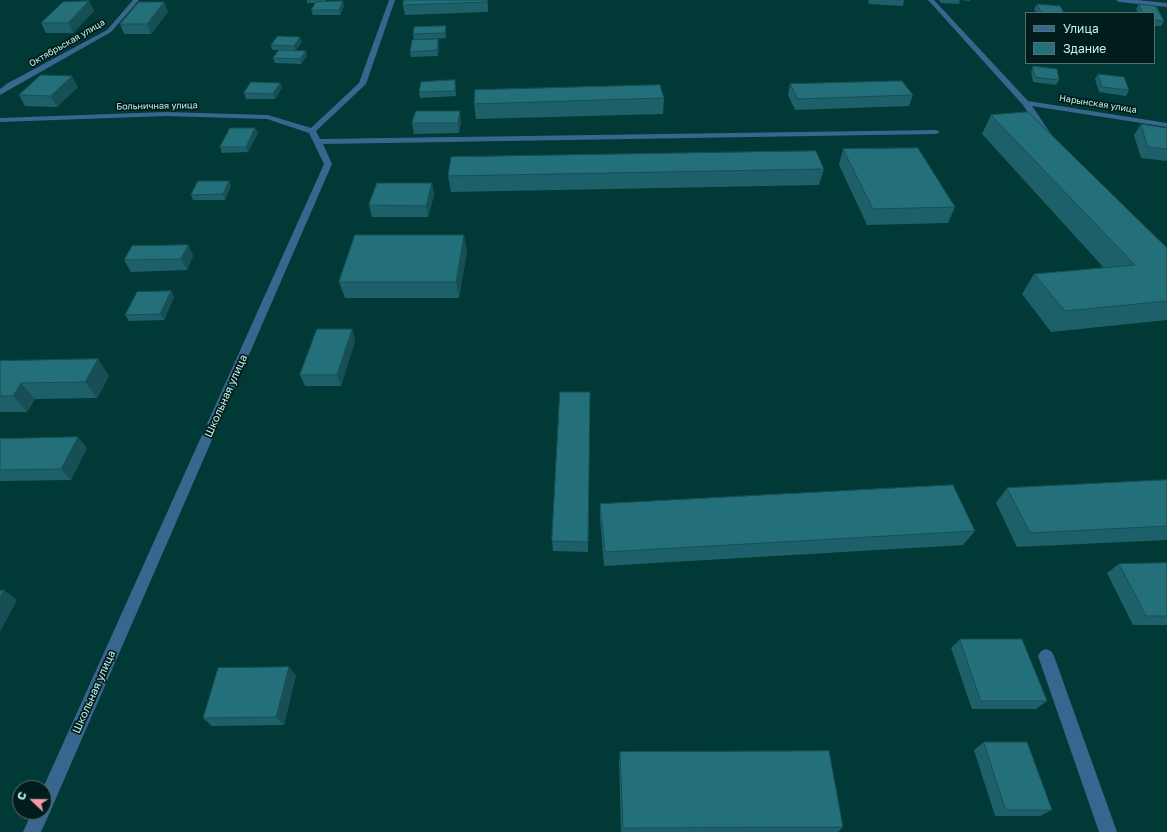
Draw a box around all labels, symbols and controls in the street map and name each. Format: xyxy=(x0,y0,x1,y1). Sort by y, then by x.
legend xyxy=(1025,12,1155,64)
street label: Октябрьская улица xyxy=(27,17,107,69)
text: Улица xyxy=(1063,21,1099,36)
text: Здание xyxy=(1063,41,1106,56)
street label: Нарынская улица xyxy=(1058,93,1138,115)
street label: Больничная улица xyxy=(116,100,198,112)
street label: Школьная улица xyxy=(202,352,250,440)
street label: Школьная улица xyxy=(70,648,118,736)
north arrow xyxy=(12,780,52,820)
text: С xyxy=(14,790,29,802)

